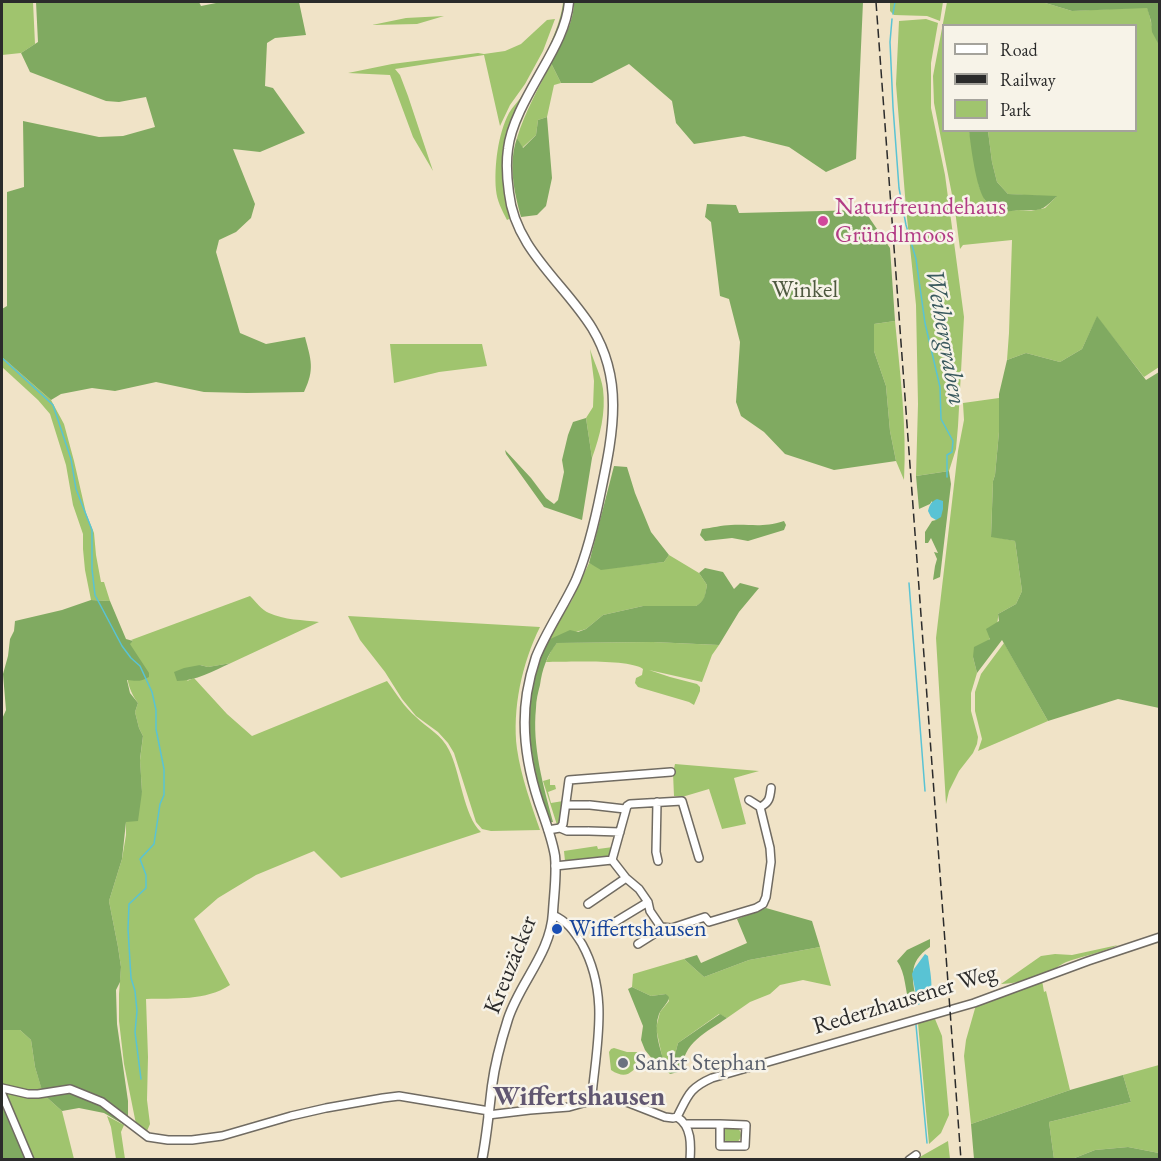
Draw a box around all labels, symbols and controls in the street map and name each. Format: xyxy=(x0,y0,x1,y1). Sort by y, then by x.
legend xyxy=(942,24,1137,132)
text: Road xyxy=(1000,38,1038,61)
text: Railway xyxy=(1000,68,1056,91)
text: Park xyxy=(1000,98,1031,121)
place label: Naturfreundehaus Gründlmoos xyxy=(835,193,1006,249)
marker: Naturfreundehaus Gründlmoos xyxy=(816,214,830,228)
water label: Weihergraben xyxy=(918,266,972,408)
park label: Winkel xyxy=(772,276,838,304)
street label: Kreuzäcker xyxy=(478,912,544,1018)
place label: Wiffertshausen xyxy=(569,915,707,943)
marker: Wiffertshausen xyxy=(550,922,564,936)
street label: Rederzhausener Weg xyxy=(810,958,1000,1042)
place label: Sankt Stephan xyxy=(635,1049,767,1077)
marker: Sankt Stephan xyxy=(616,1056,630,1070)
district label: Wiffertshausen xyxy=(493,1082,665,1114)

